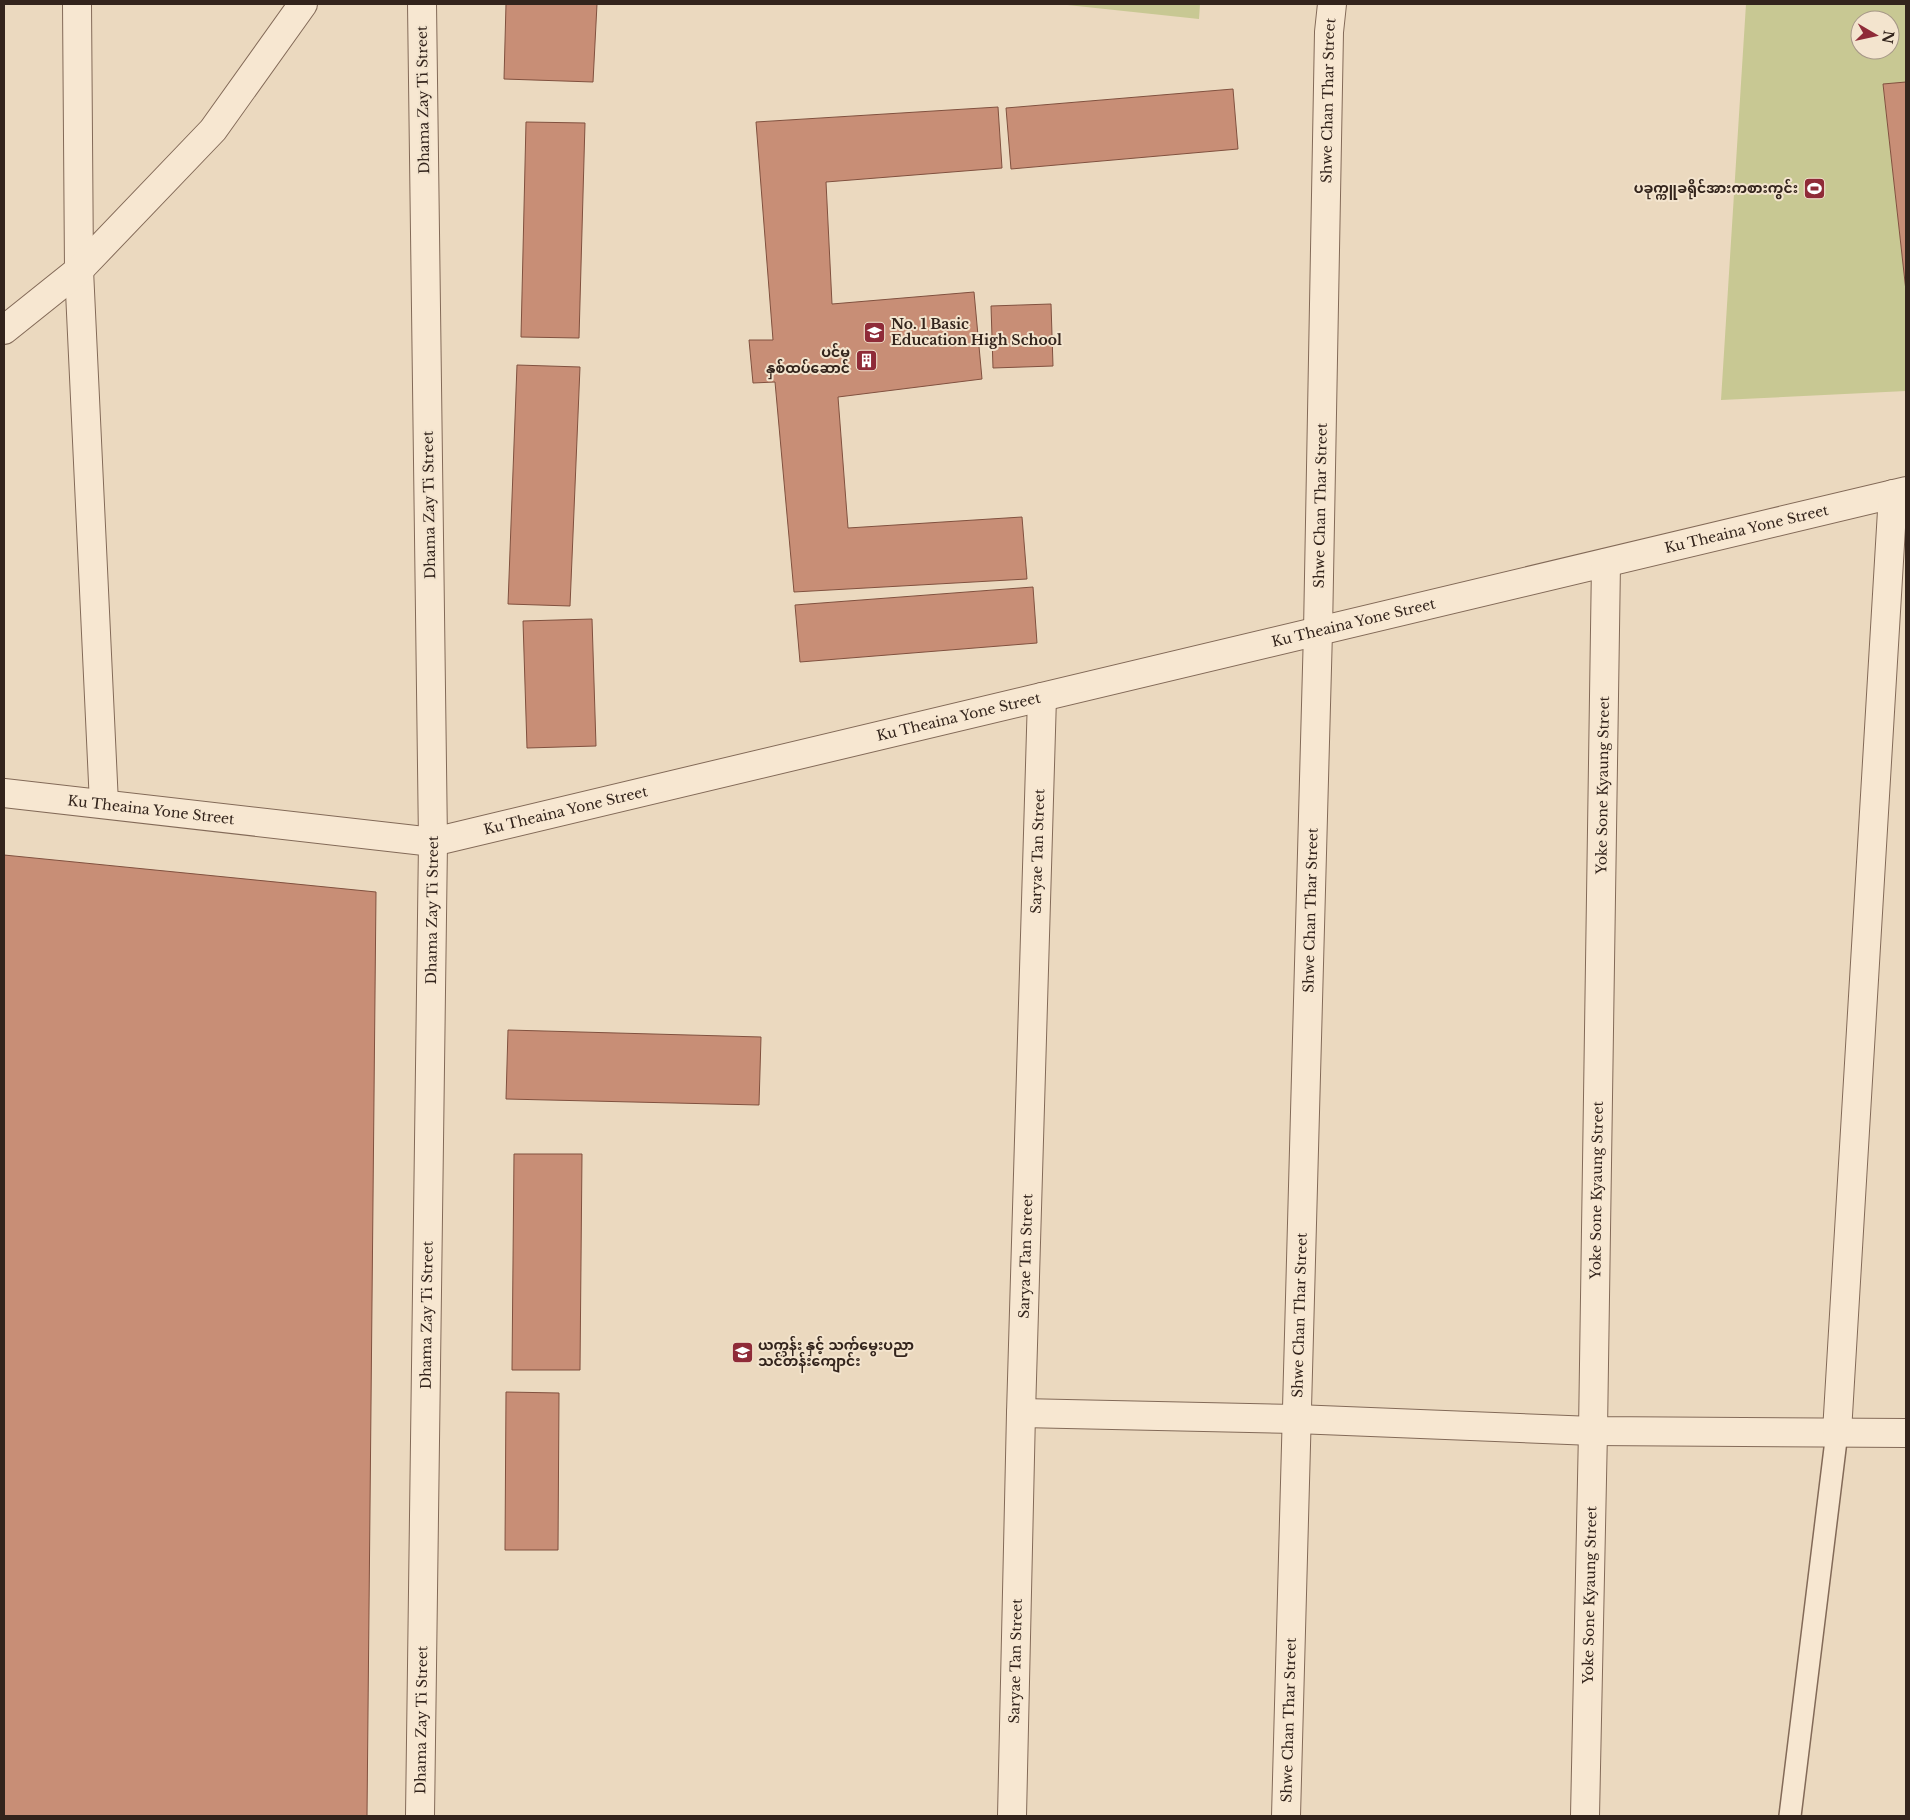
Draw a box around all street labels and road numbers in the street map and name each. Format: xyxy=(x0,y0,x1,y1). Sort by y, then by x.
street label: Shwe Chan Thar Street xyxy=(1317,16,1340,183)
street label: Dhama Zay Ti Street xyxy=(413,25,433,174)
street label: Shwe Chan Thar Street xyxy=(1310,422,1331,588)
street label: Dhama Zay Ti Street xyxy=(419,430,439,579)
street label: Ku Theaina Yone Street xyxy=(1663,501,1831,557)
street label: Ku Theaina Yone Street xyxy=(1270,594,1438,651)
street label: Ku Theaina Yone Street xyxy=(875,688,1043,745)
street label: Yoke Sone Kyaung Street xyxy=(1592,695,1613,875)
street label: Ku Theaina Yone Street xyxy=(482,782,650,839)
street label: Saryae Tan Street xyxy=(1027,788,1048,914)
street label: Ku Theaina Yone Street xyxy=(67,791,236,828)
street label: Shwe Chan Thar Street xyxy=(1299,827,1322,993)
street label: Dhama Zay Ti Street xyxy=(422,835,442,984)
street label: Yoke Sone Kyaung Street xyxy=(1586,1100,1607,1280)
street label: Saryae Tan Street xyxy=(1015,1193,1036,1319)
street label: Shwe Chan Thar Street xyxy=(1288,1232,1311,1398)
street label: Dhama Zay Ti Street xyxy=(417,1240,437,1389)
street label: Yoke Sone Kyaung Street xyxy=(1579,1505,1600,1685)
street label: Saryae Tan Street xyxy=(1005,1598,1026,1724)
street label: Shwe Chan Thar Street xyxy=(1277,1637,1300,1803)
street label: Dhama Zay Ti Street xyxy=(411,1645,431,1794)

